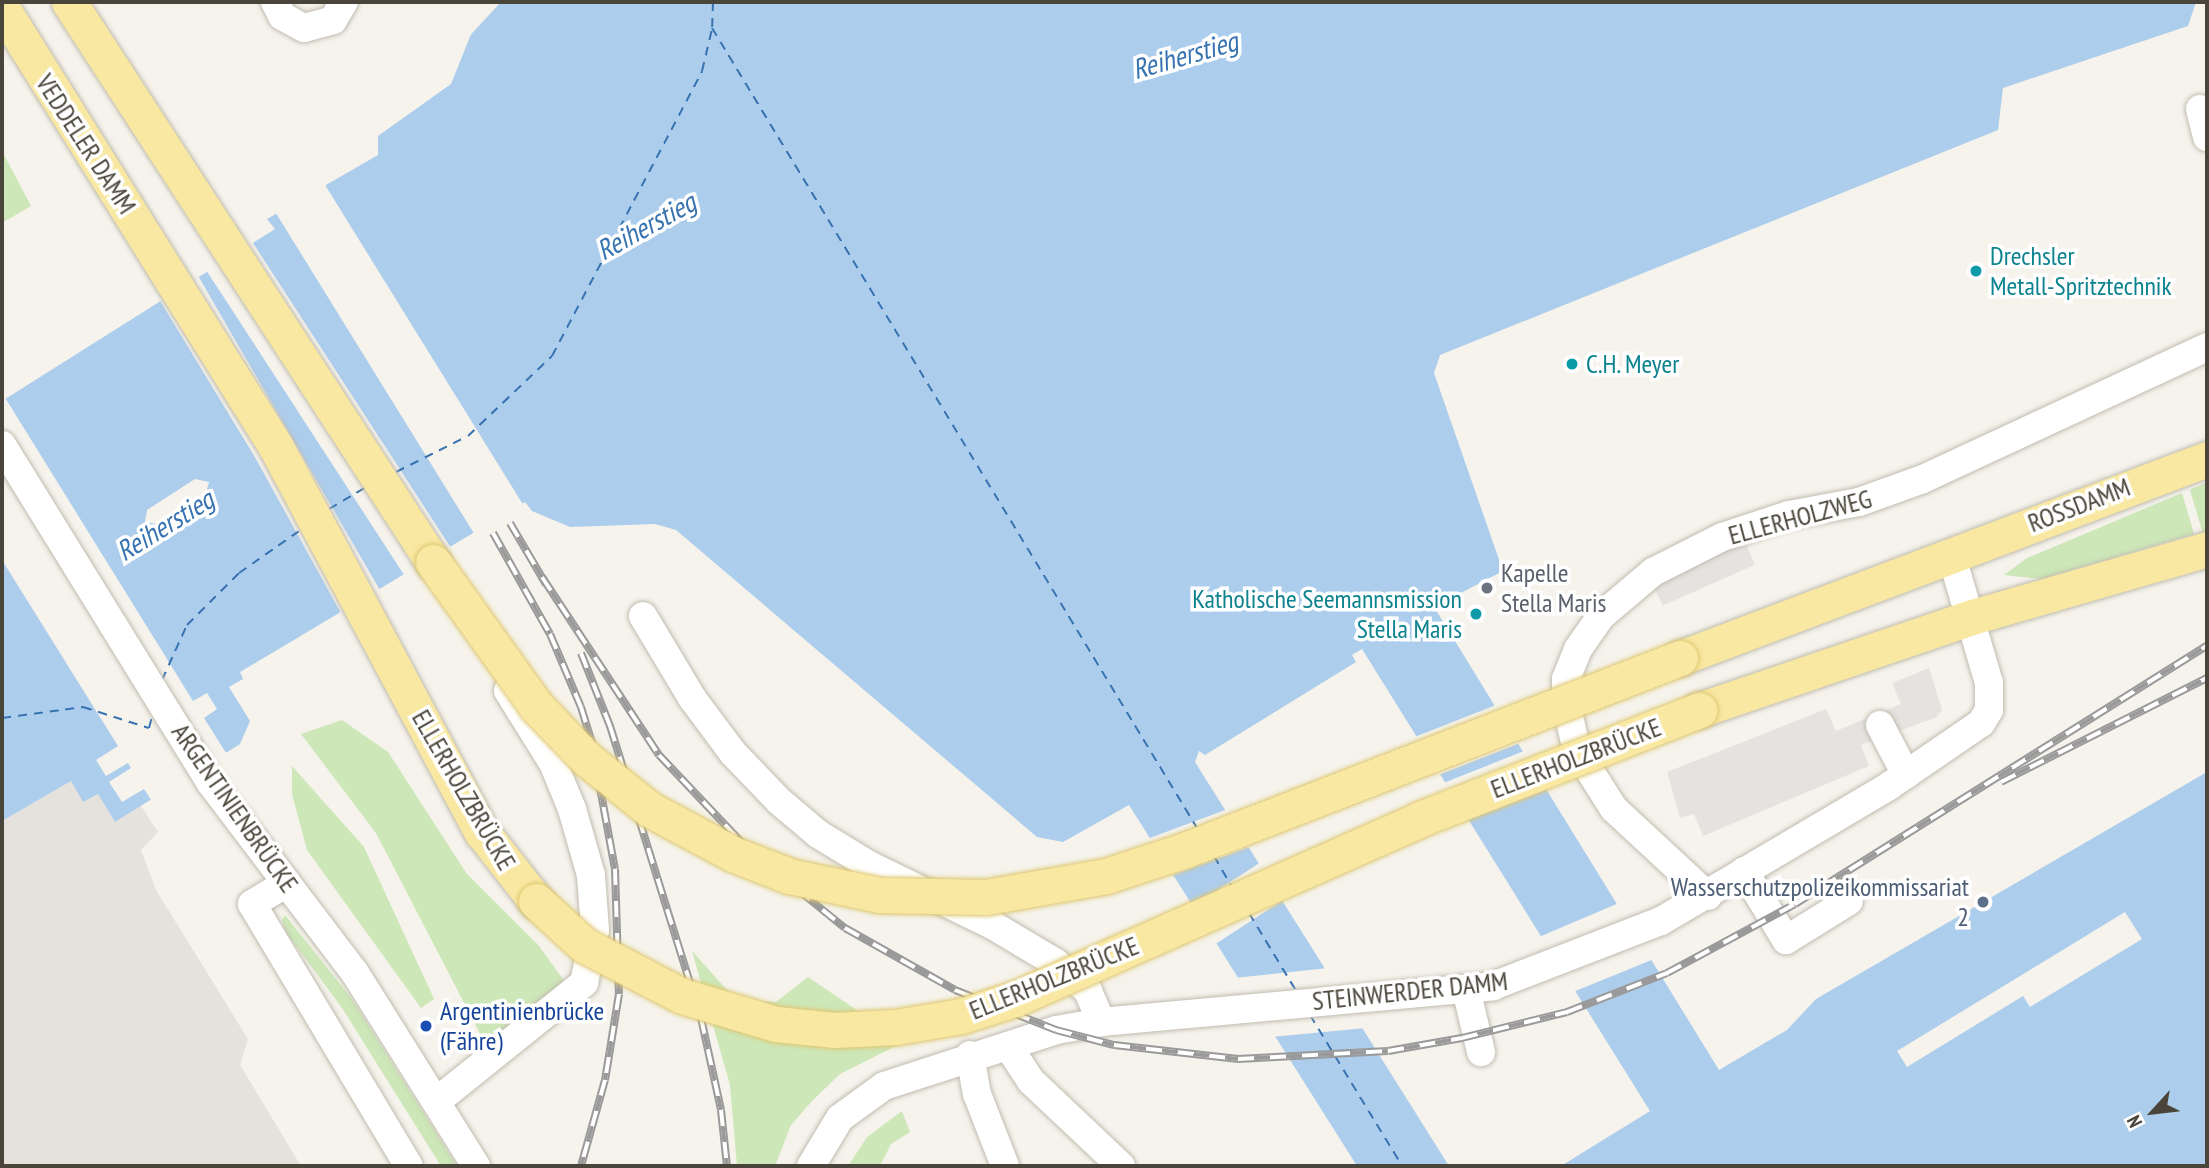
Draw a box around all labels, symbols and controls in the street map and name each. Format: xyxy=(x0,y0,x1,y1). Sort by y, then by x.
water label: Reiherstieg xyxy=(1128,24,1242,86)
street label: VEDDELER DAMM xyxy=(29,68,143,220)
water label: Reiherstieg xyxy=(591,185,701,267)
place label: Drechsler Metall-Spritztechnik xyxy=(1990,240,2172,302)
marker: Drechsler Metall-Spritztechnik xyxy=(1968,263,1984,279)
place label: C.H. Meyer xyxy=(1586,348,1681,380)
marker: C.H. Meyer xyxy=(1564,356,1580,372)
street label: ROSSDAMM xyxy=(2024,471,2134,539)
water label: Reiherstieg xyxy=(110,482,220,568)
street label: ELLERHOLZWEG xyxy=(1725,483,1875,551)
place label: Kapelle Stella Maris xyxy=(1501,557,1606,618)
marker: Kapelle Stella Maris xyxy=(1479,580,1495,596)
place label: Katholische Seemannsmission Stella Maris xyxy=(1192,583,1462,644)
marker: Katholische Seemannsmission Stella Maris xyxy=(1468,606,1484,622)
street label: ELLERHOLZBRÜCKE xyxy=(406,704,522,876)
street label: ELLERHOLZBRÜCKE xyxy=(1486,711,1666,805)
street label: ARGENTINIENBRÜCKE xyxy=(165,718,305,898)
place label: Wasserschutzpolizeikommissariat 2 xyxy=(1671,871,1969,932)
marker: Wasserschutzpolizeikommissariat 2 xyxy=(1975,894,1991,910)
street label: ELLERHOLZBRÜCKE xyxy=(965,930,1143,1026)
street label: STEINWERDER DAMM xyxy=(1311,965,1509,1017)
place label: Argentinienbrücke (Fähre) xyxy=(440,995,604,1056)
marker: Argentinienbrücke (Fähre) xyxy=(418,1018,434,1034)
north arrow xyxy=(2118,1077,2188,1147)
text: N xyxy=(2121,1112,2147,1132)

